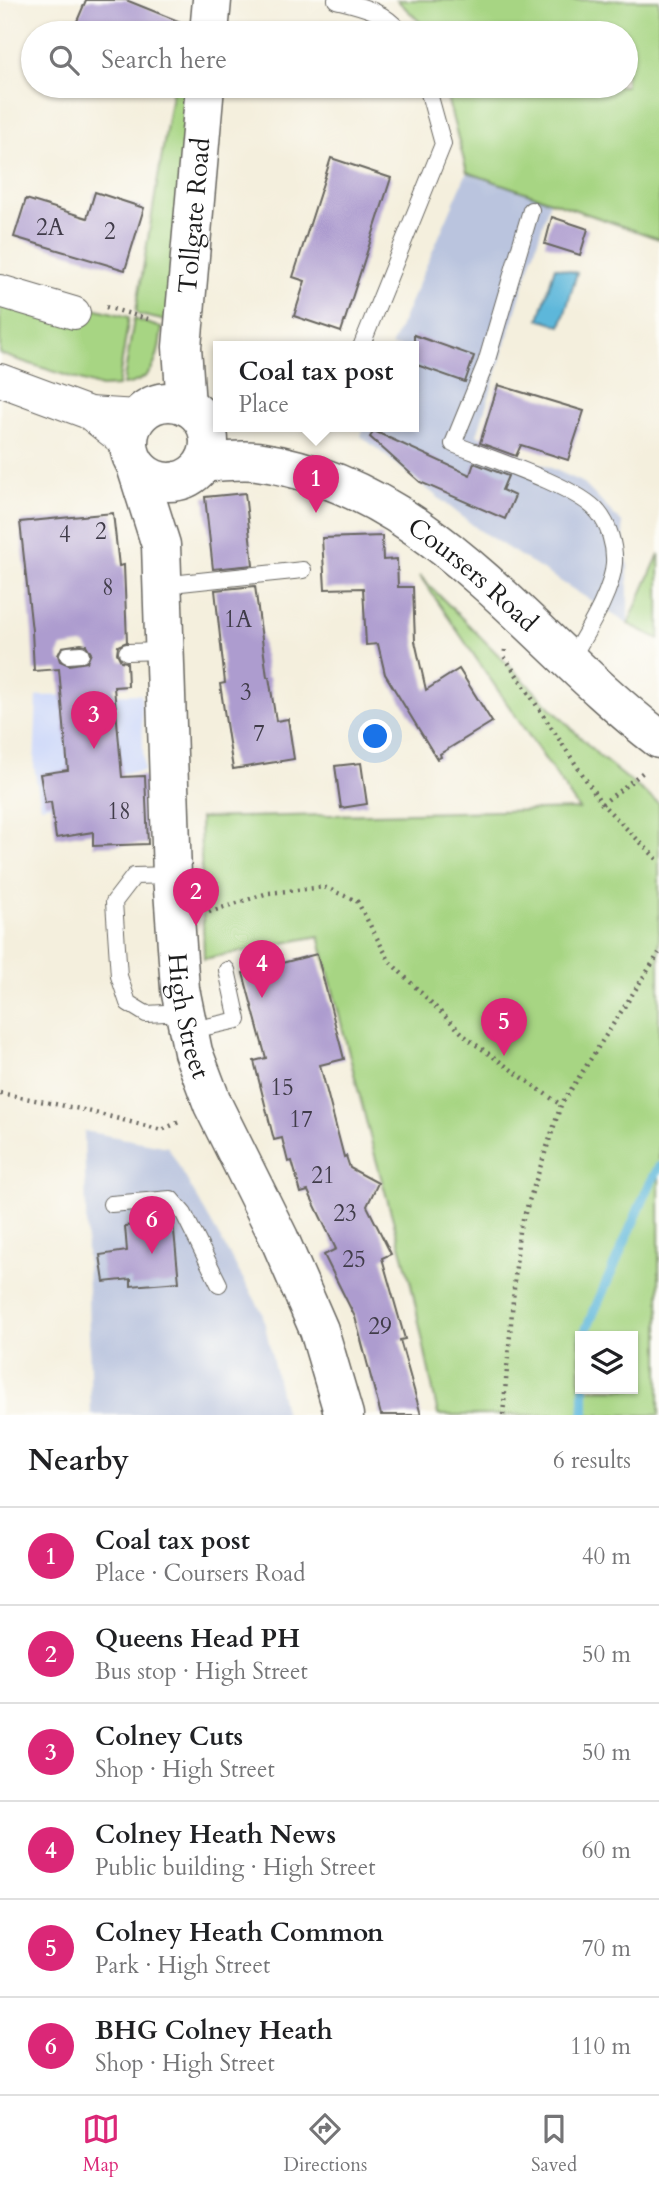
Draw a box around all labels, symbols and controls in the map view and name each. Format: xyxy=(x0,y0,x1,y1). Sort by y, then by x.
search box xyxy=(21,21,638,98)
icon: search xyxy=(45,41,83,79)
text: Search here xyxy=(101,42,227,77)
street label: Tollgate Road xyxy=(169,136,218,295)
house number: 2A xyxy=(36,212,65,243)
house number: 2 xyxy=(104,216,116,247)
popup xyxy=(213,341,419,432)
text: Coal tax post xyxy=(239,354,393,389)
text: Place xyxy=(239,389,289,420)
pin: 1 xyxy=(293,455,339,513)
street label: Coursers Road xyxy=(401,509,546,639)
house number: 2 xyxy=(95,516,107,547)
house number: 4 xyxy=(59,519,71,550)
house number: 8 xyxy=(102,572,114,603)
house number: 1A xyxy=(224,604,253,635)
house number: 3 xyxy=(240,677,252,708)
pin: 3 xyxy=(71,691,117,749)
house number: 7 xyxy=(253,718,265,749)
your location xyxy=(358,719,392,753)
house number: 18 xyxy=(107,796,131,827)
pin: 2 xyxy=(173,868,219,926)
pin: 4 xyxy=(239,940,285,998)
street label: High Street xyxy=(160,952,219,1084)
pin: 5 xyxy=(481,998,527,1056)
house number: 15 xyxy=(270,1072,294,1103)
house number: 17 xyxy=(289,1104,313,1135)
house number: 21 xyxy=(311,1160,335,1191)
pin: 6 xyxy=(129,1196,175,1254)
house number: 23 xyxy=(333,1198,357,1229)
house number: 25 xyxy=(342,1244,366,1275)
house number: 29 xyxy=(368,1311,392,1342)
map controls xyxy=(575,1331,638,1394)
button: layers xyxy=(575,1331,638,1394)
text: Nearby xyxy=(28,1440,129,1481)
text: 6 results xyxy=(553,1445,631,1476)
text: Coal tax post xyxy=(95,1523,250,1558)
text: 1 xyxy=(45,1541,57,1572)
text: 40 m xyxy=(582,1541,631,1572)
text: Place · Coursers Road xyxy=(95,1558,306,1589)
text: Queens Head PH xyxy=(95,1621,300,1656)
text: 2 xyxy=(45,1639,57,1670)
text: 50 m xyxy=(582,1639,631,1670)
text: Bus stop · High Street xyxy=(95,1656,308,1687)
text: Colney Cuts xyxy=(95,1719,243,1754)
text: 3 xyxy=(45,1737,57,1768)
text: 50 m xyxy=(582,1737,631,1768)
text: Shop · High Street xyxy=(95,1754,275,1785)
text: Colney Heath News xyxy=(95,1817,336,1852)
text: 4 xyxy=(45,1835,57,1866)
text: 60 m xyxy=(582,1835,631,1866)
text: Public building · High Street xyxy=(95,1852,375,1883)
text: Colney Heath Common xyxy=(95,1915,384,1950)
text: 5 xyxy=(45,1933,57,1964)
text: 70 m xyxy=(582,1933,631,1964)
text: Park · High Street xyxy=(95,1950,270,1981)
text: BHG Colney Heath xyxy=(95,2013,333,2048)
text: 6 xyxy=(45,2031,57,2062)
text: 110 m xyxy=(570,2031,631,2062)
text: Shop · High Street xyxy=(95,2048,275,2079)
tab: Map xyxy=(82,2110,120,2178)
tab: Directions xyxy=(284,2110,367,2178)
tab: Saved xyxy=(531,2110,577,2178)

